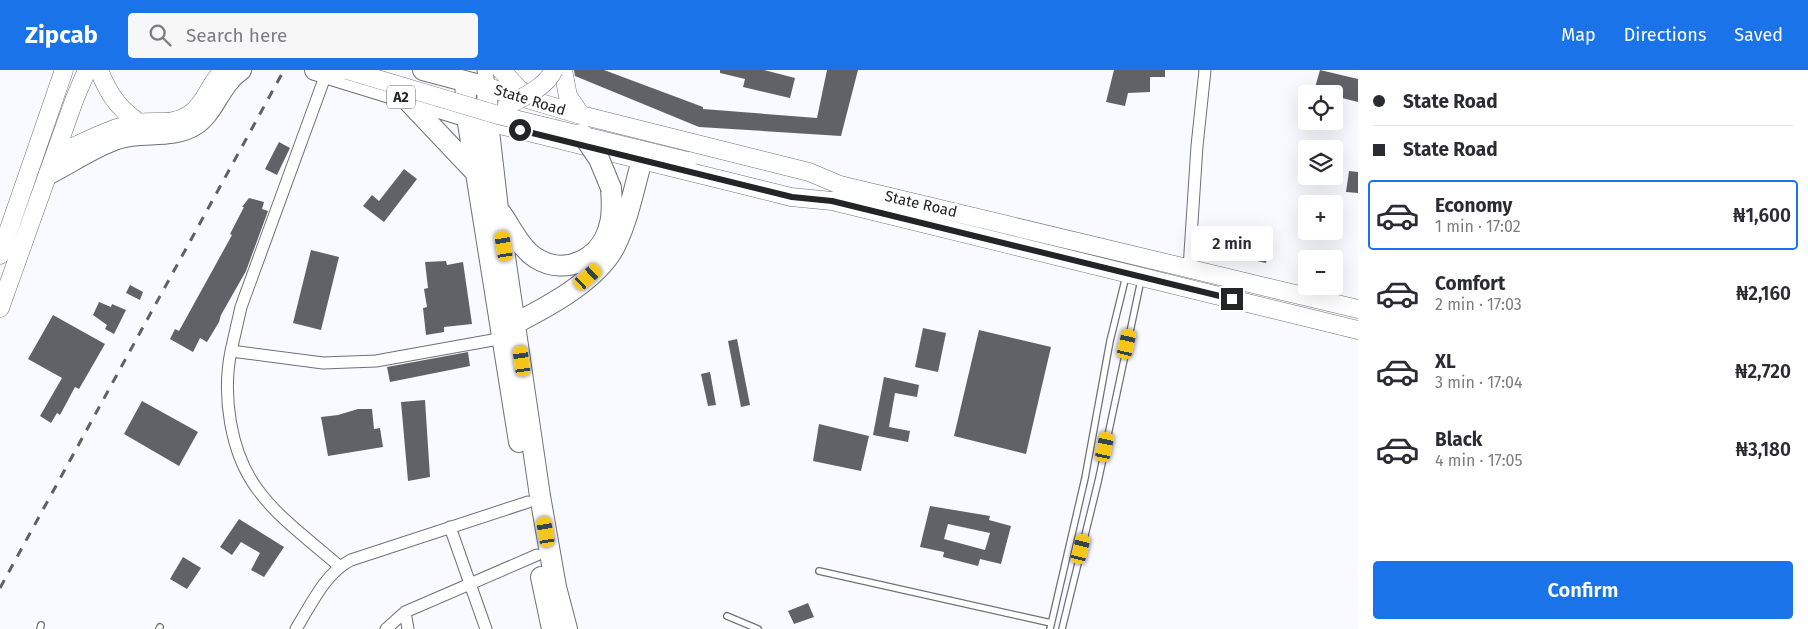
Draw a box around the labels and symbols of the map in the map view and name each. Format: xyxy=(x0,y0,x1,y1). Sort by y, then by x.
street label: State Road xyxy=(492,81,568,119)
road number: A2 xyxy=(387,86,415,108)
route start xyxy=(509,119,531,141)
street label: State Road xyxy=(883,187,959,221)
callout: 2 min xyxy=(1191,226,1273,262)
car xyxy=(494,230,513,262)
car xyxy=(571,261,604,293)
route end xyxy=(1221,288,1243,310)
car xyxy=(1116,328,1137,360)
car xyxy=(512,345,531,377)
car xyxy=(1094,431,1115,463)
car xyxy=(536,516,555,548)
car xyxy=(1070,533,1091,565)

